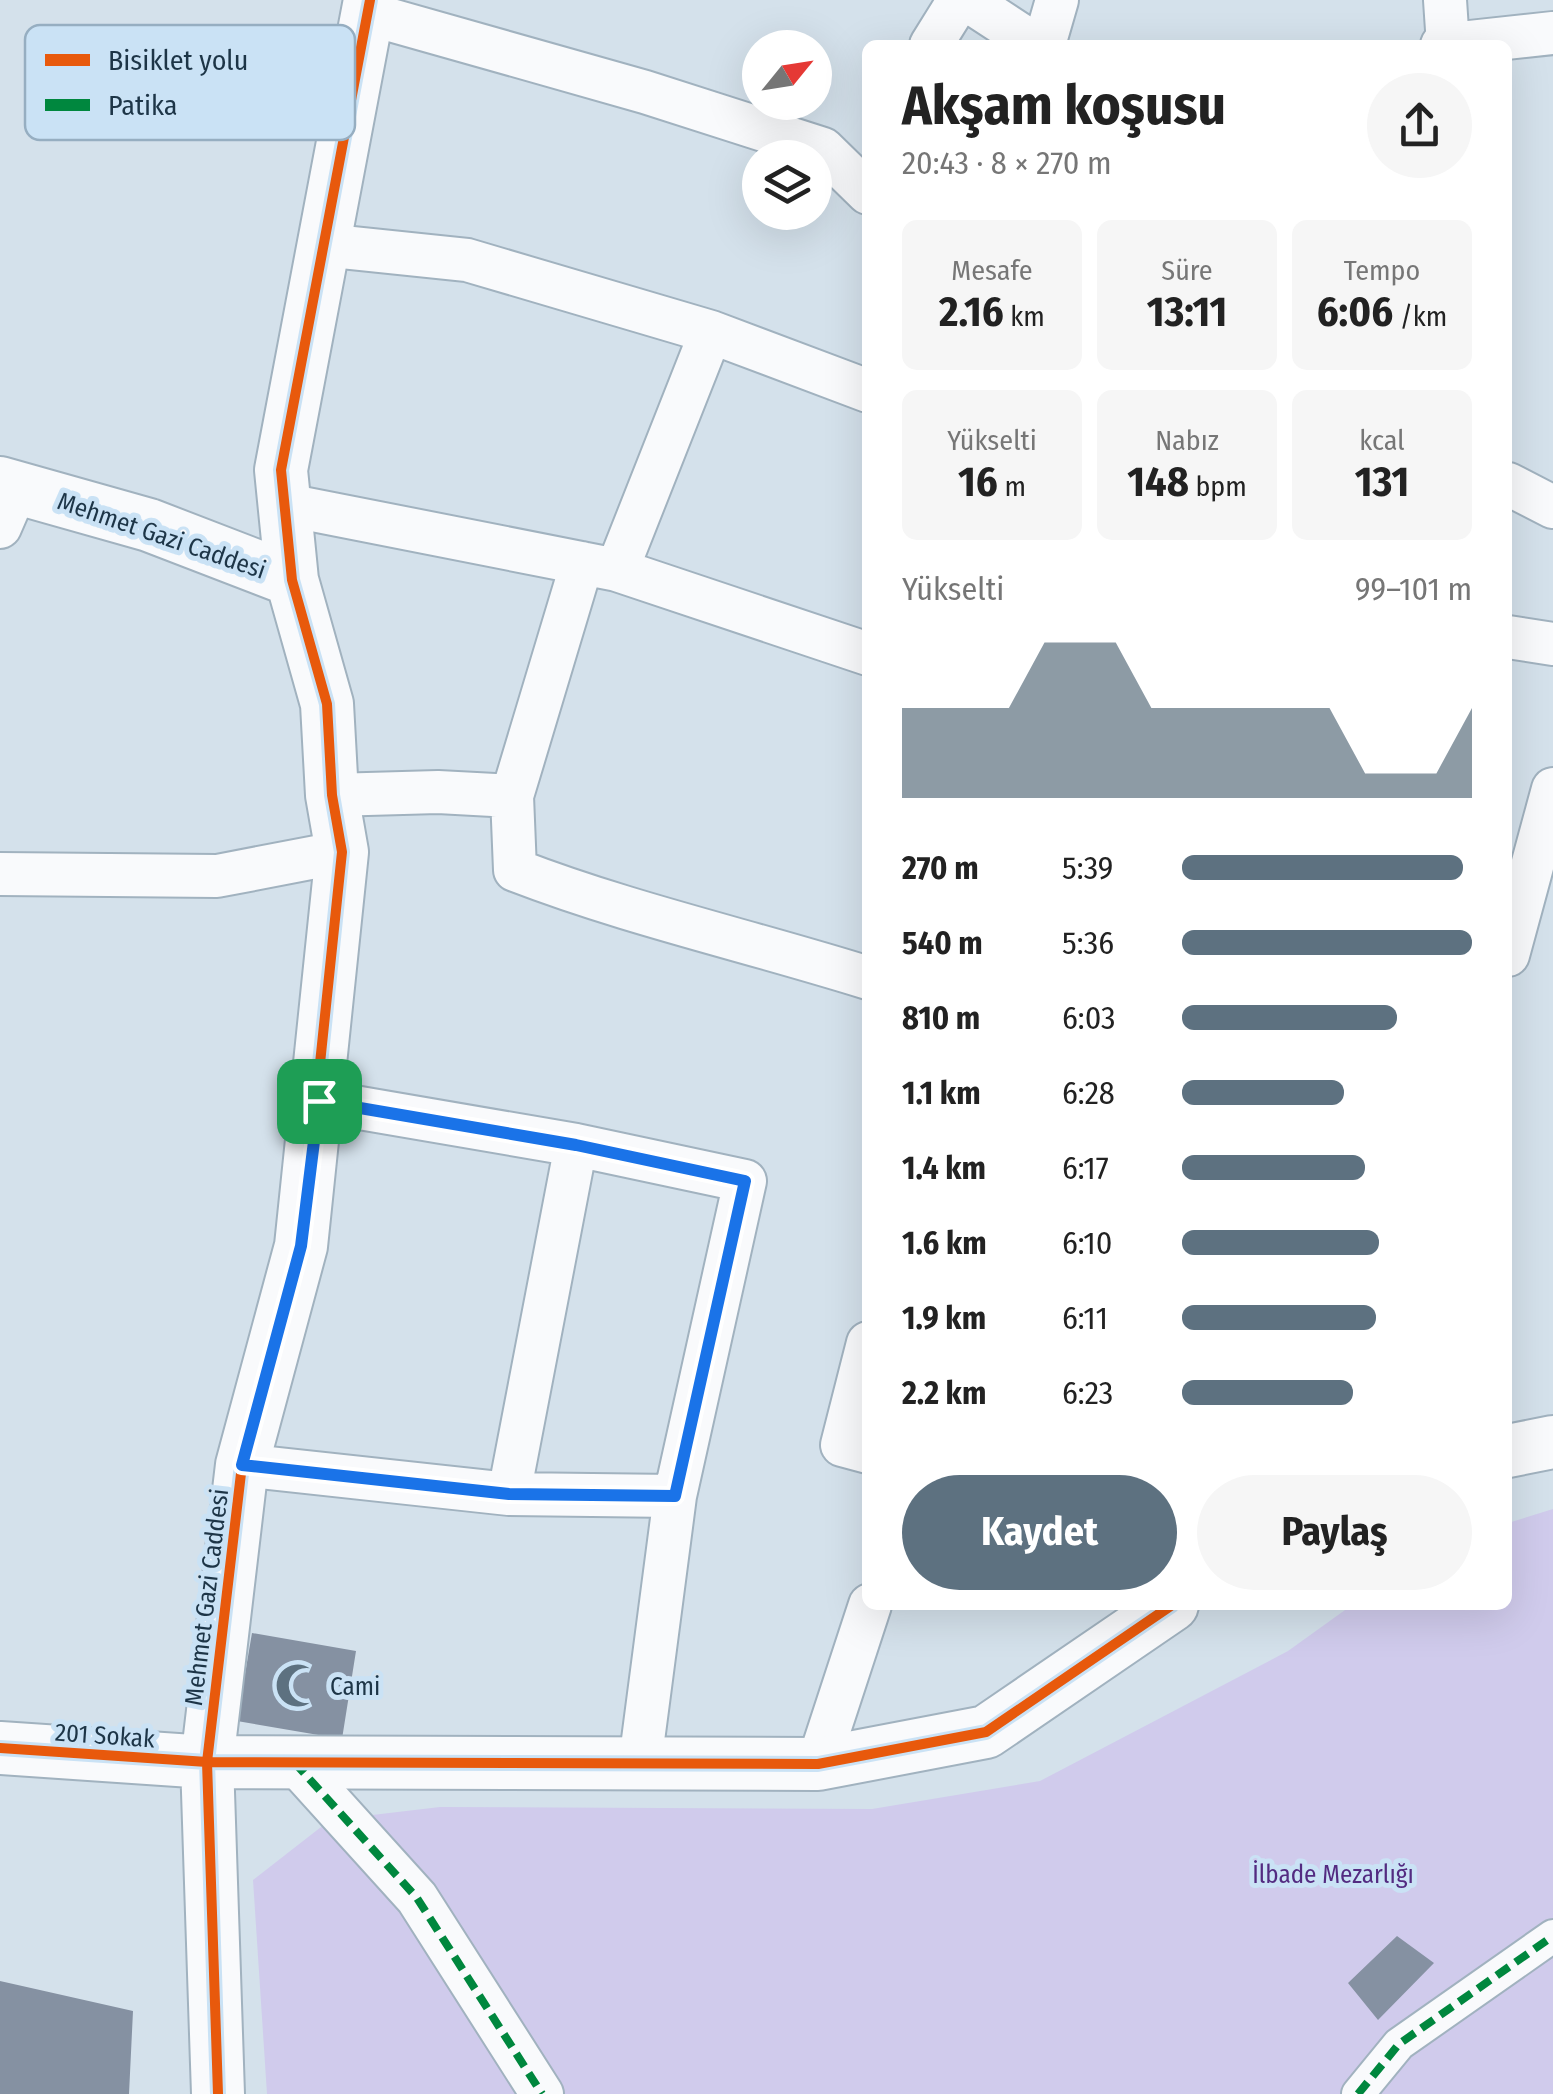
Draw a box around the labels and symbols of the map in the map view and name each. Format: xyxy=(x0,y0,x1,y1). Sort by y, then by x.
legend xyxy=(25,25,355,140)
north arrow xyxy=(742,30,832,120)
text: Bisiklet yolu xyxy=(108,44,248,77)
text: Patika xyxy=(108,89,177,122)
street label: Mehmet Gazi Caddesi xyxy=(54,486,270,586)
pin xyxy=(277,1059,362,1144)
street label: Mehmet Gazi Caddesi xyxy=(179,1487,235,1707)
mosque icon: Cami xyxy=(273,1662,321,1710)
place label: Cami xyxy=(330,1672,380,1702)
street label: 201 Sokak xyxy=(54,1718,156,1754)
park label: İlbade Mezarlığı xyxy=(1252,1859,1414,1890)

